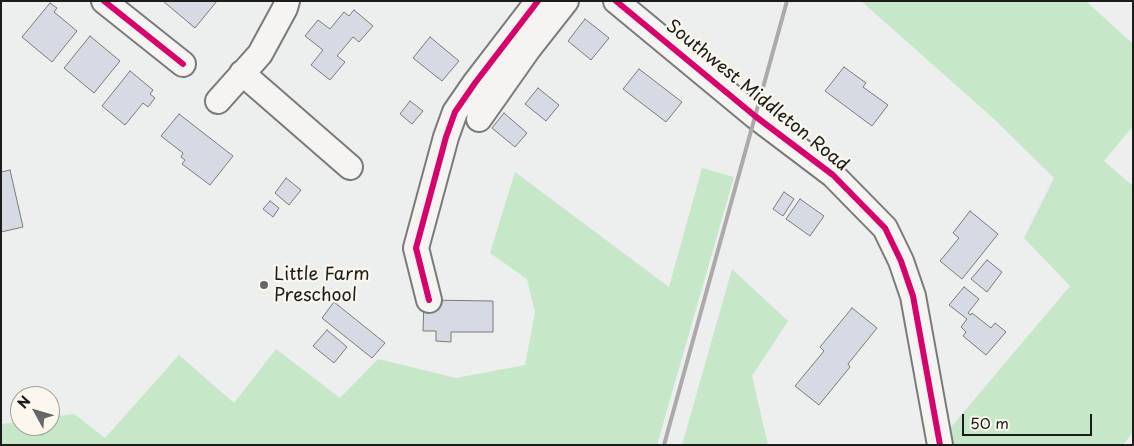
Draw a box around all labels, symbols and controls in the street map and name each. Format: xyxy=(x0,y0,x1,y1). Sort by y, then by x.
street label: Southwest Middleton Road xyxy=(661,16,853,176)
place label: Little Farm Preschool xyxy=(274,264,370,306)
marker: Little Farm Preschool xyxy=(258,279,270,291)
north arrow xyxy=(10,386,60,436)
text: N xyxy=(12,391,35,413)
scale bar xyxy=(964,404,1094,436)
text: 50 m xyxy=(970,411,1009,434)

